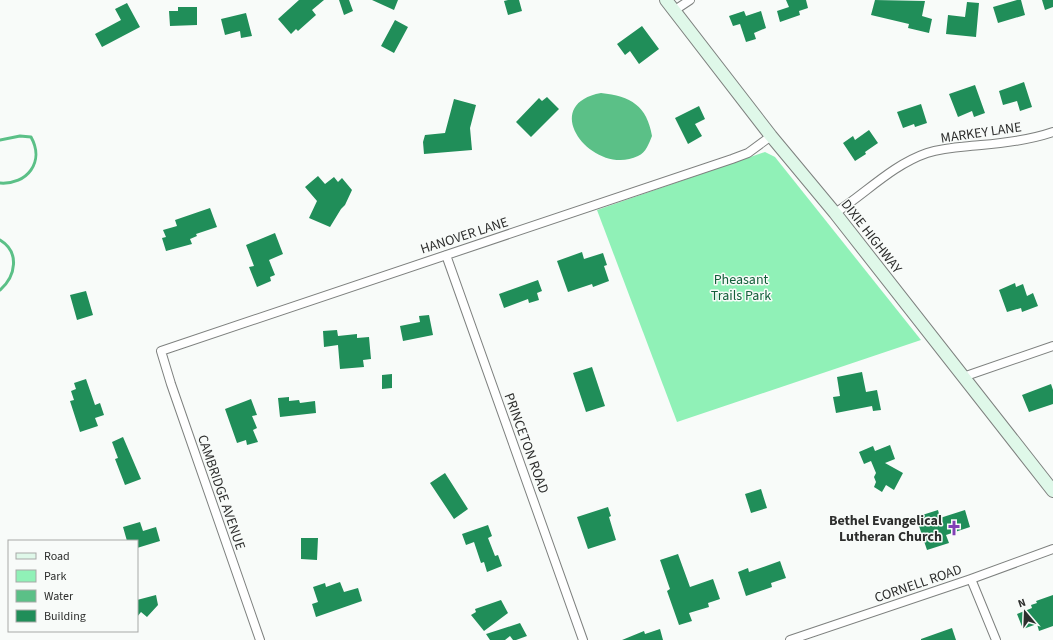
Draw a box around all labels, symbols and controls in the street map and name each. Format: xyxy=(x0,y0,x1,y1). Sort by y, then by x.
street label: MARKEY LANE xyxy=(939,117,1023,149)
street label: DIXIE HIGHWAY xyxy=(836,195,907,278)
street label: HANOVER LANE xyxy=(418,212,511,260)
park label: Pheasant Trails Park xyxy=(711,270,771,306)
street label: PRINCETON ROAD xyxy=(499,390,554,496)
street label: CAMBRIDGE AVENUE xyxy=(192,432,250,553)
place label: Bethel Evangelical Lutheran Church xyxy=(829,511,942,547)
church icon: Bethel Evangelical Lutheran Church xyxy=(945,519,963,537)
legend xyxy=(8,540,138,632)
text: Road xyxy=(44,548,70,565)
street label: CORNELL ROAD xyxy=(872,560,965,608)
text: Park xyxy=(44,568,66,585)
text: Water xyxy=(44,588,74,605)
north arrow xyxy=(1005,592,1045,632)
text: N xyxy=(1016,595,1028,611)
text: Building xyxy=(44,608,86,625)

